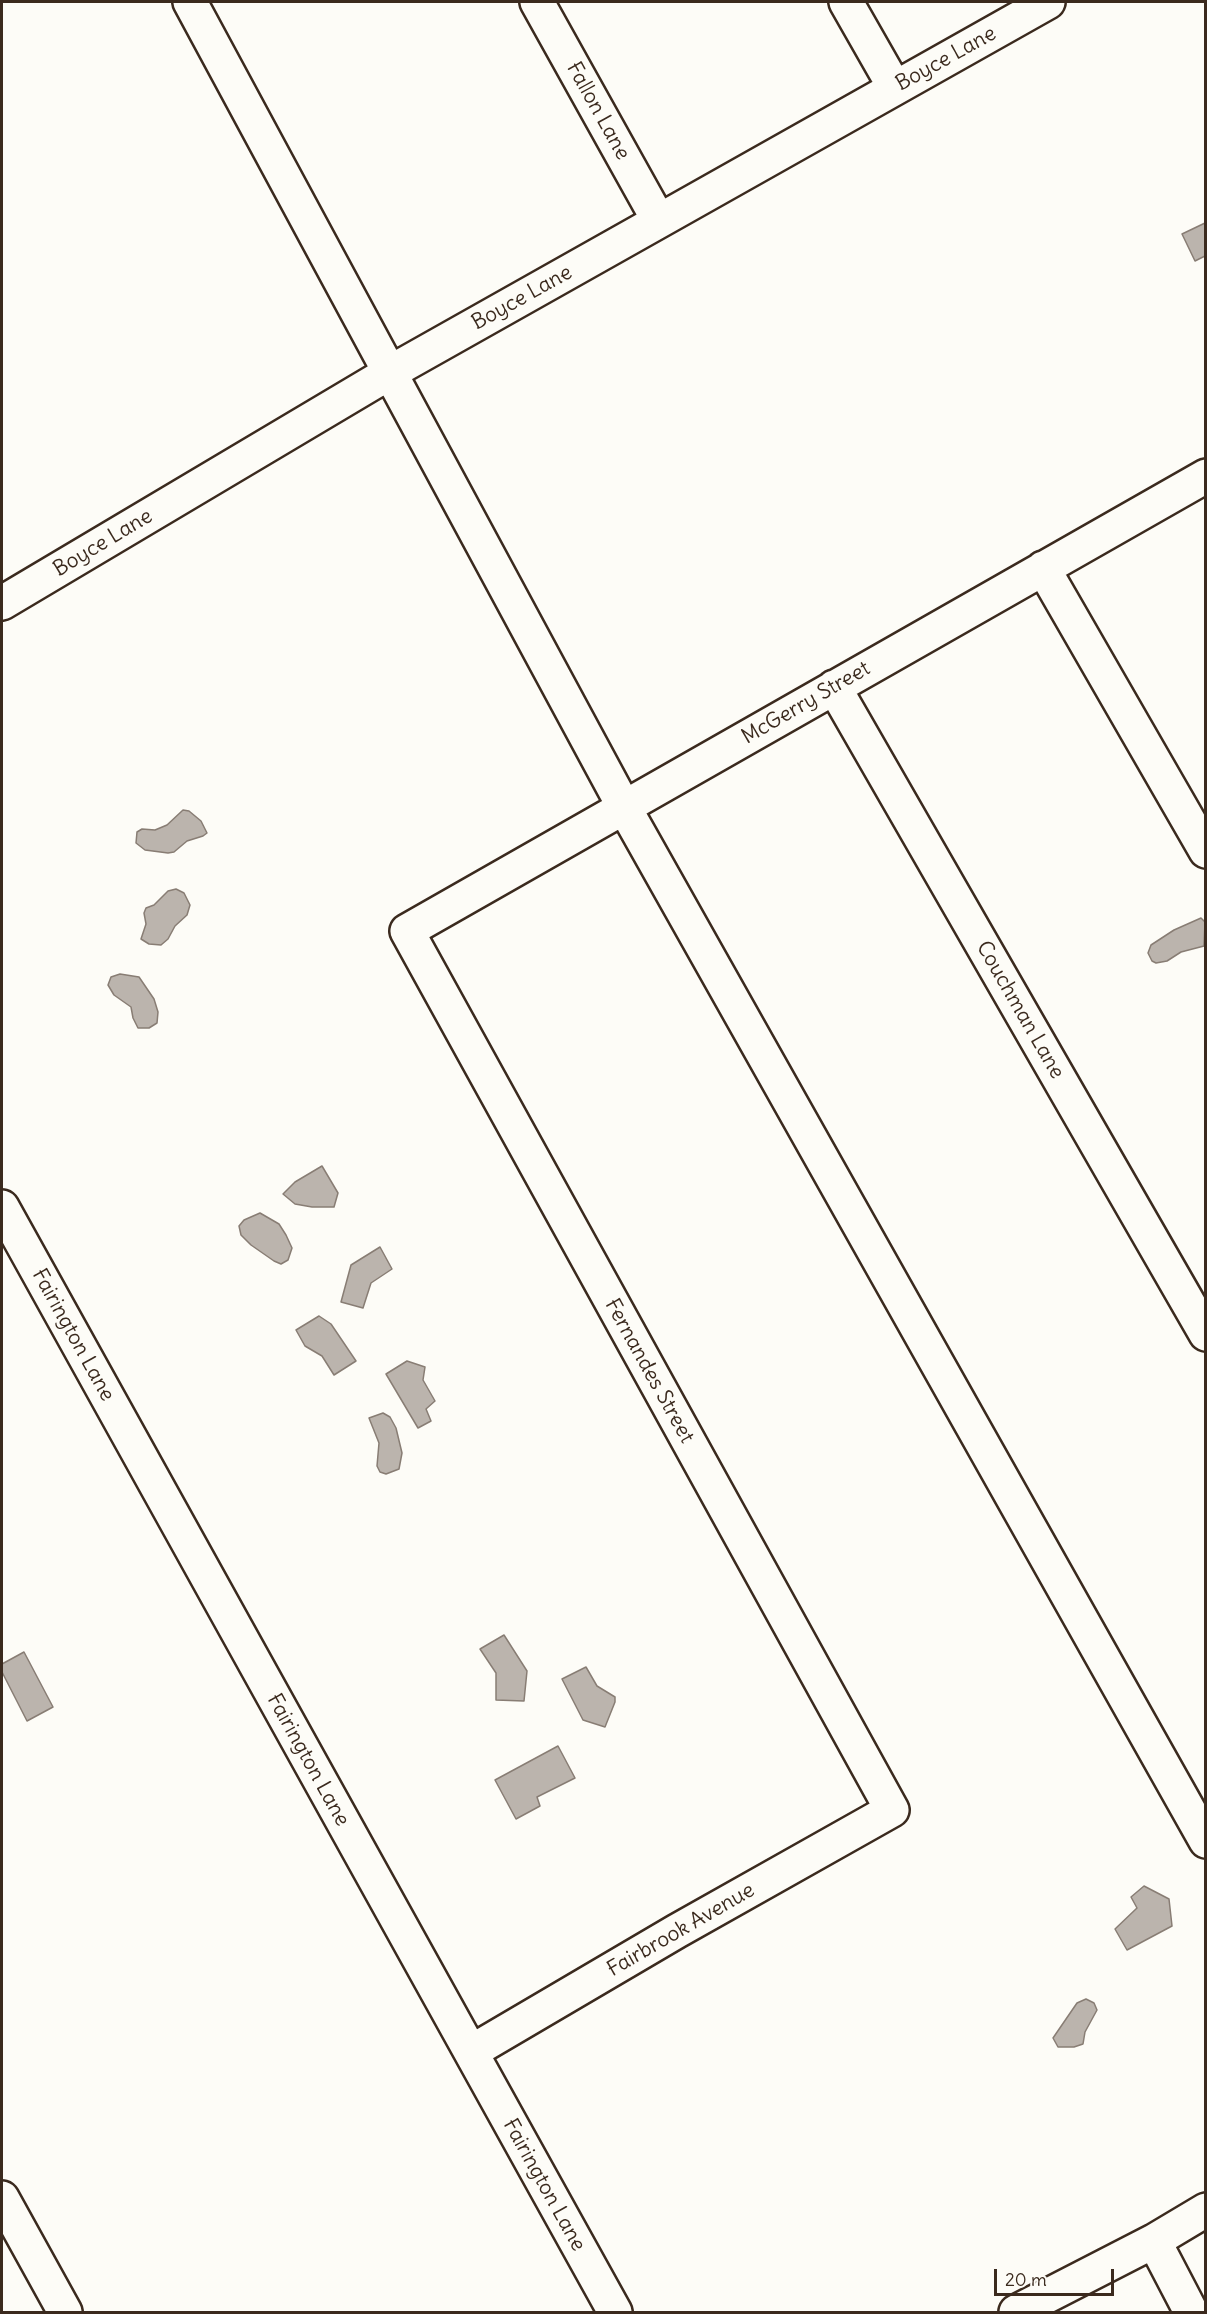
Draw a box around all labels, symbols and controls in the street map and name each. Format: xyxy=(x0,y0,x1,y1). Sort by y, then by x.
street label: Boyce Lane xyxy=(891,21,1001,97)
street label: Fallon Lane xyxy=(561,58,635,164)
street label: Boyce Lane xyxy=(467,260,577,336)
street label: Boyce Lane xyxy=(49,504,157,582)
street label: McGerry Street xyxy=(737,656,875,750)
street label: Couchman Lane xyxy=(970,937,1070,1083)
street label: Fairington Lane xyxy=(26,1264,120,1406)
street label: Fernandes Street xyxy=(599,1294,699,1448)
street label: Fairington Lane xyxy=(261,1689,355,1831)
street label: Fairbrook Avenue xyxy=(603,1878,759,1982)
street label: Fairington Lane xyxy=(497,2114,591,2256)
scale bar xyxy=(997,2257,1117,2295)
text: 20 m xyxy=(1005,2268,1047,2291)

